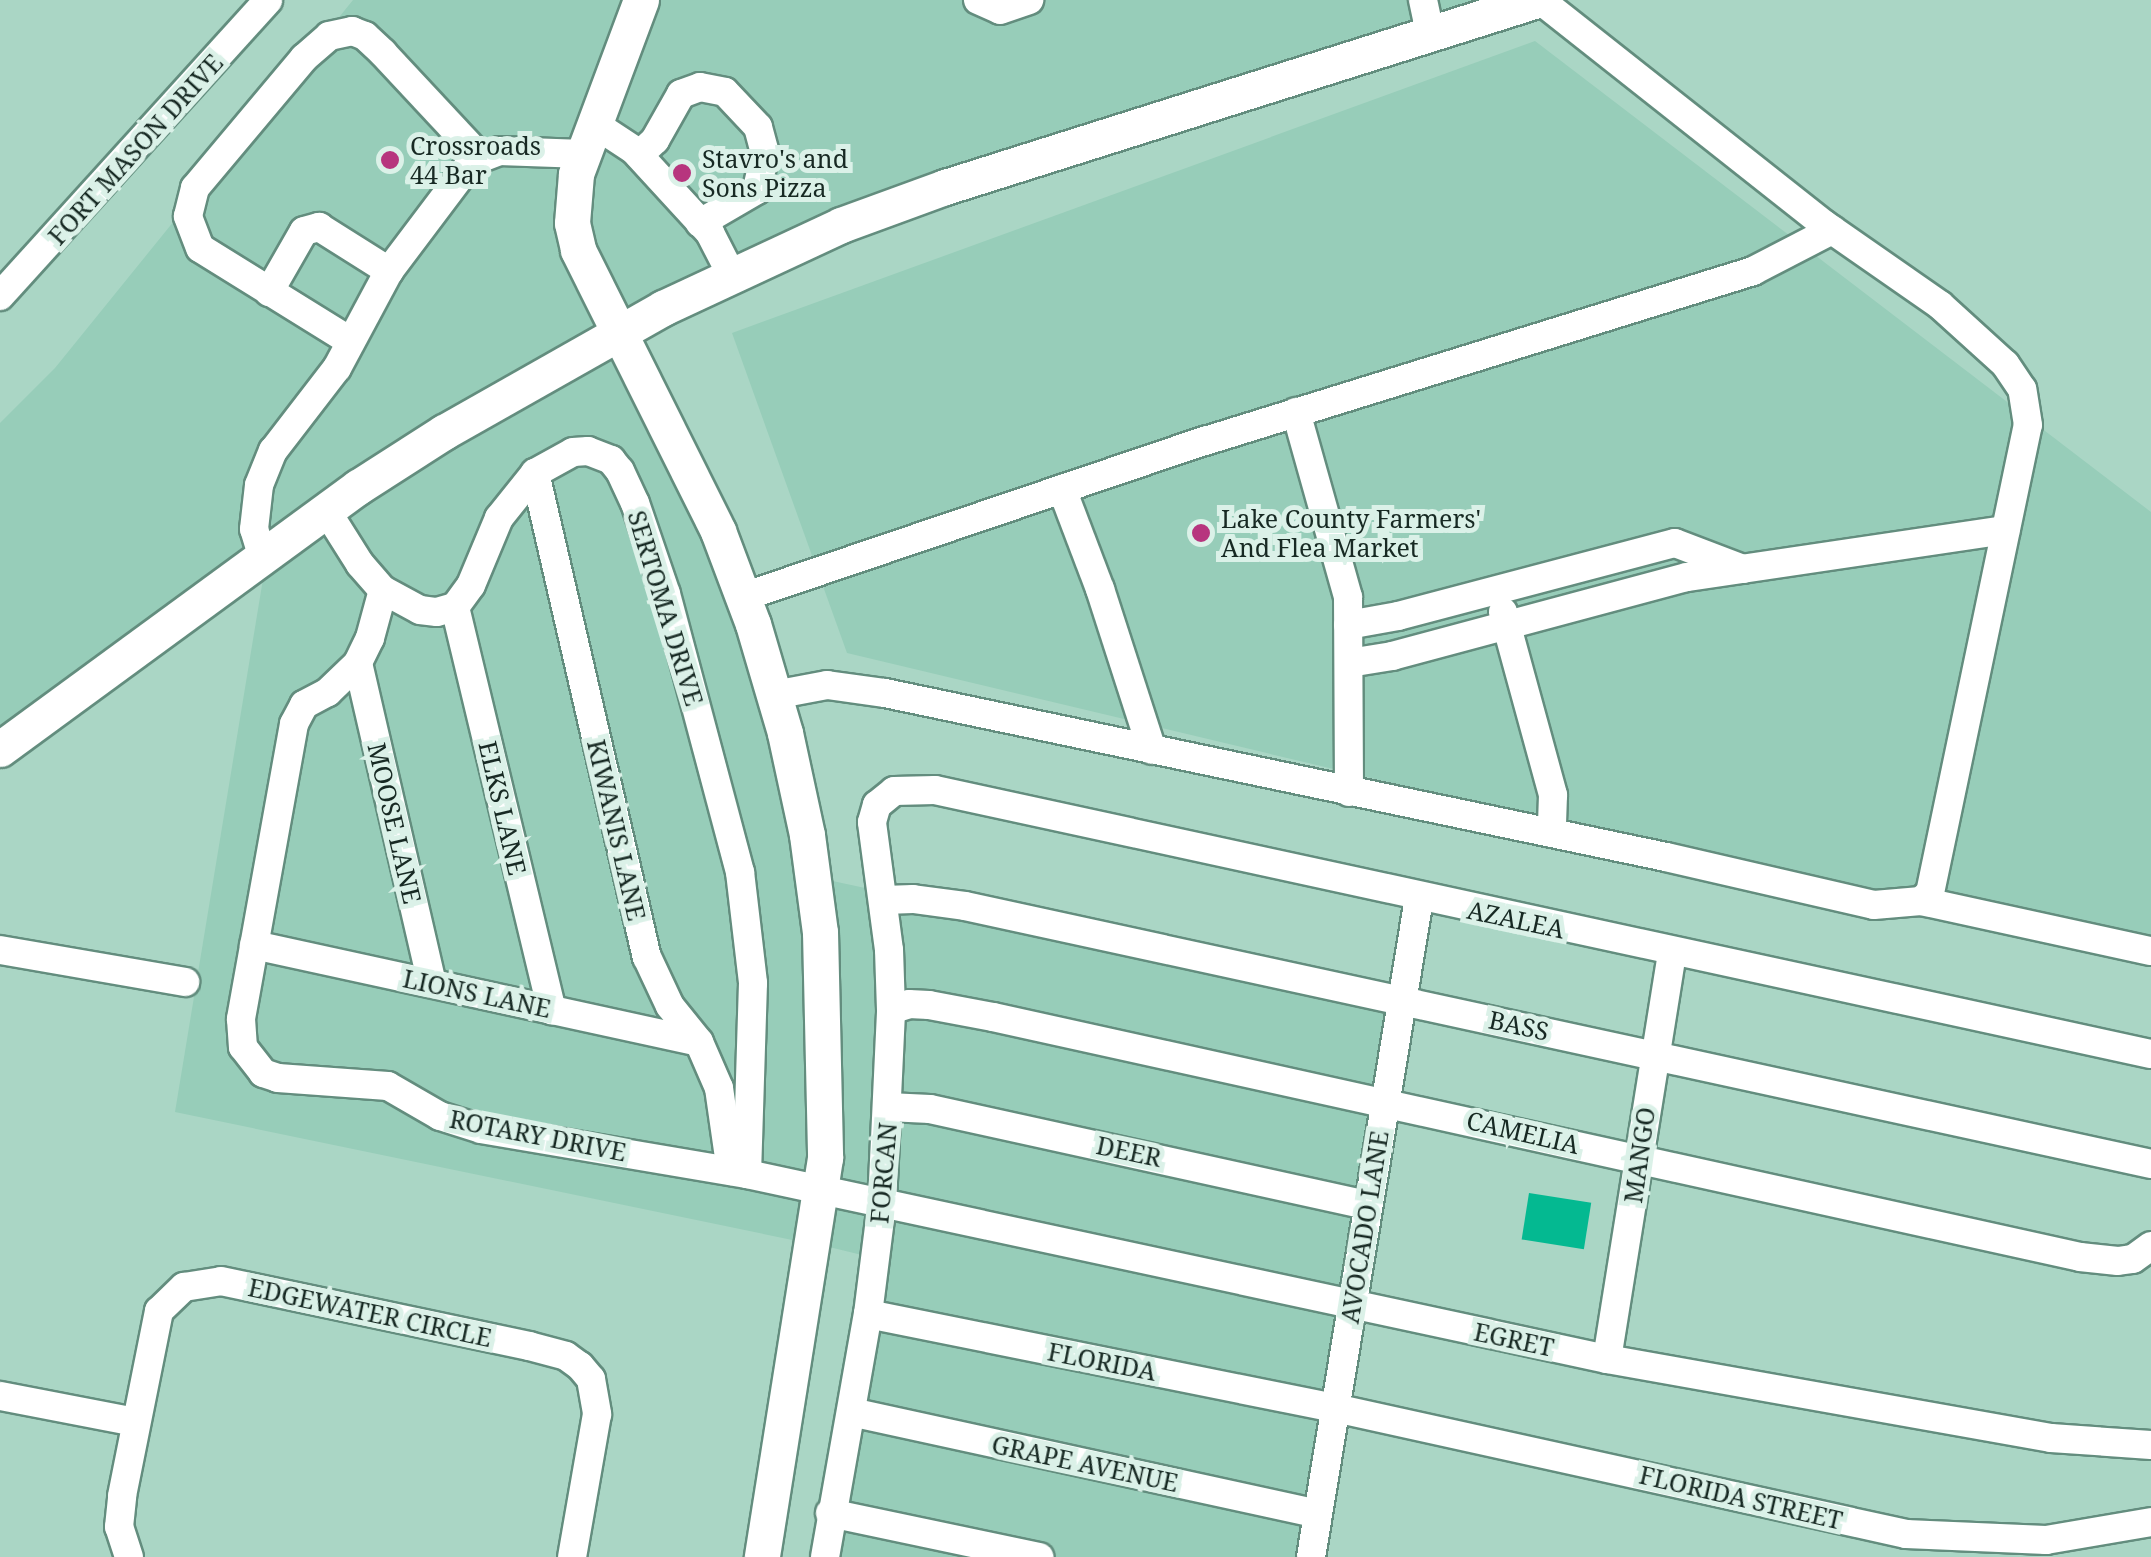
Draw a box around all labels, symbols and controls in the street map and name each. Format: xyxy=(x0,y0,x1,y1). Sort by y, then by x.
street label: FORT MASON DRIVE xyxy=(42,48,228,250)
place label: Crossroads 44 Bar xyxy=(410,131,541,190)
place label: Stavro's and Sons Pizza xyxy=(702,144,848,203)
marker: Crossroads 44 Bar xyxy=(379,149,401,171)
marker: Stavro's and Sons Pizza xyxy=(671,162,693,184)
place label: Lake County Farmers' And Flea Market xyxy=(1221,504,1481,563)
street label: SERTOMA DRIVE xyxy=(622,507,710,709)
marker: Lake County Farmers' And Flea Market xyxy=(1190,522,1212,544)
street label: KIWANIS LANE xyxy=(582,737,652,923)
street label: ELKS LANE xyxy=(473,738,533,878)
street label: MOOSE LANE xyxy=(362,740,428,906)
street label: AZALEA xyxy=(1465,894,1567,944)
street label: LIONS LANE xyxy=(400,963,554,1023)
street label: BASS xyxy=(1486,1004,1552,1046)
street label: ROTARY DRIVE xyxy=(447,1103,629,1167)
street label: CAMELIA xyxy=(1464,1105,1582,1159)
street label: MANGO xyxy=(1617,1105,1661,1205)
street label: FORCAN xyxy=(864,1121,902,1225)
street label: DEER xyxy=(1094,1129,1164,1173)
street label: AVOCADO LANE xyxy=(1334,1129,1394,1325)
street label: EDGEWATER CIRCLE xyxy=(246,1272,494,1352)
street label: EGRET xyxy=(1471,1316,1557,1362)
street label: FLORIDA xyxy=(1045,1336,1159,1386)
street label: GRAPE AVENUE xyxy=(989,1429,1181,1497)
street label: FLORIDA STREET xyxy=(1637,1459,1845,1535)

